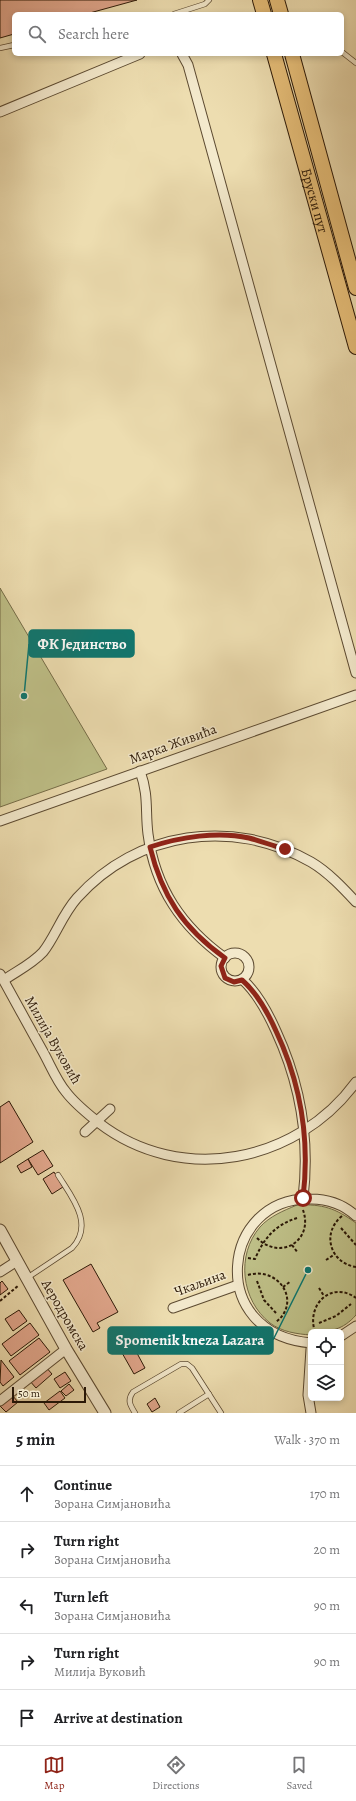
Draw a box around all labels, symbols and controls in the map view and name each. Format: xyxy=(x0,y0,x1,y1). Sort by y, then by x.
search box xyxy=(12,12,344,56)
icon: search xyxy=(26,23,48,45)
text: Search here xyxy=(58,24,129,44)
street label: Бруски пут xyxy=(297,166,333,235)
callout: ФК Јединство xyxy=(29,630,134,657)
text: ФК Јединство xyxy=(37,634,127,654)
street label: Марка Живића xyxy=(127,719,220,769)
route end xyxy=(276,840,294,858)
street label: Милија Вуковић xyxy=(20,992,86,1088)
route start xyxy=(294,1189,312,1207)
street label: Чкаљина xyxy=(172,1265,229,1301)
street label: Аеродромска xyxy=(37,1275,93,1354)
callout: Spomenik kneza Lazara xyxy=(108,1327,273,1354)
map controls xyxy=(308,1329,344,1401)
button: locate xyxy=(308,1329,344,1365)
text: Spomenik kneza Lazara xyxy=(116,1330,265,1350)
button: layers xyxy=(308,1365,344,1401)
scale bar xyxy=(12,1385,86,1404)
text: 50 m xyxy=(18,1386,40,1401)
text: 5 min xyxy=(16,1428,55,1451)
text: Walk · 370 m xyxy=(274,1431,340,1448)
text: Continue xyxy=(54,1475,112,1495)
icon: ahead xyxy=(16,1483,38,1505)
text: 170 m xyxy=(310,1485,340,1502)
text: Зорана Симјановића xyxy=(54,1495,171,1512)
text: Turn right xyxy=(54,1531,119,1551)
icon: right xyxy=(16,1539,38,1561)
text: 20 m xyxy=(314,1541,340,1558)
text: Зорана Симјановића xyxy=(54,1551,171,1568)
text: Turn left xyxy=(54,1587,109,1607)
icon: left xyxy=(16,1595,38,1617)
text: 90 m xyxy=(314,1597,340,1614)
text: Зорана Симјановића xyxy=(54,1607,171,1624)
text: Turn right xyxy=(54,1643,119,1663)
icon: right xyxy=(16,1651,38,1673)
text: 90 m xyxy=(314,1653,340,1670)
text: Милија Вуковић xyxy=(54,1663,146,1680)
icon: arrive xyxy=(16,1707,38,1729)
text: Arrive at destination xyxy=(54,1708,183,1728)
tab: Map xyxy=(43,1754,65,1793)
tab: Directions xyxy=(152,1754,200,1793)
tab: Saved xyxy=(286,1754,313,1793)

